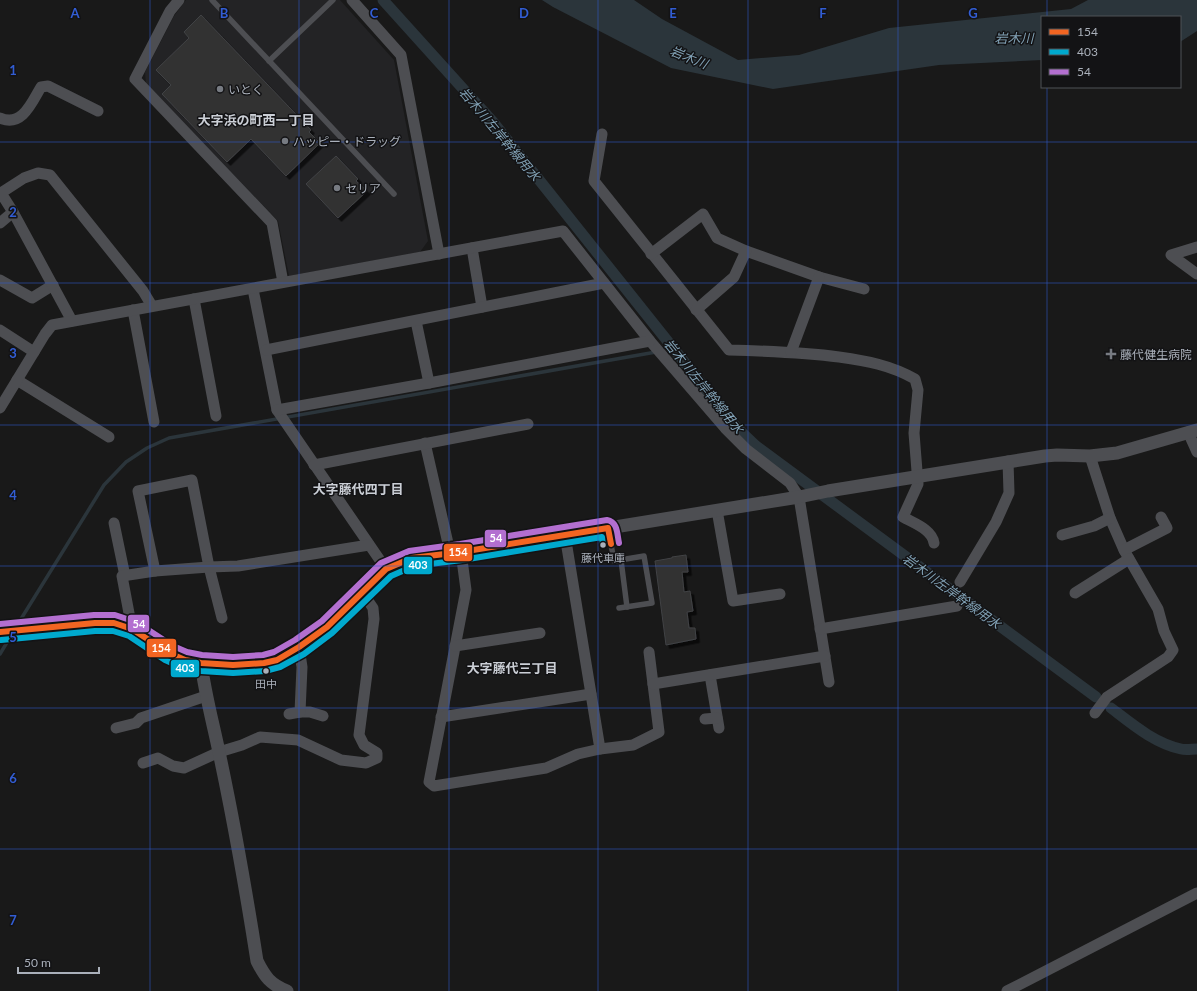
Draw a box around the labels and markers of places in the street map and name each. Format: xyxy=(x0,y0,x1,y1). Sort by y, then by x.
place label: いとく xyxy=(228,82,264,97)
marker: いとく xyxy=(215,84,225,94)
place label: ハッピー・ドラッグ xyxy=(293,134,401,149)
marker: ハッピー・ドラッグ xyxy=(280,136,290,146)
place label: セリア xyxy=(345,181,381,196)
marker: セリア xyxy=(332,183,342,193)
place label: 藤代健生病院 xyxy=(1120,347,1192,362)
marker: 藤代健生病院 xyxy=(1105,348,1117,360)
marker: 藤代車庫 xyxy=(598,540,608,550)
place label: 藤代車庫 xyxy=(581,551,625,564)
marker: 田中 xyxy=(261,666,271,676)
place label: 田中 xyxy=(255,677,277,690)

